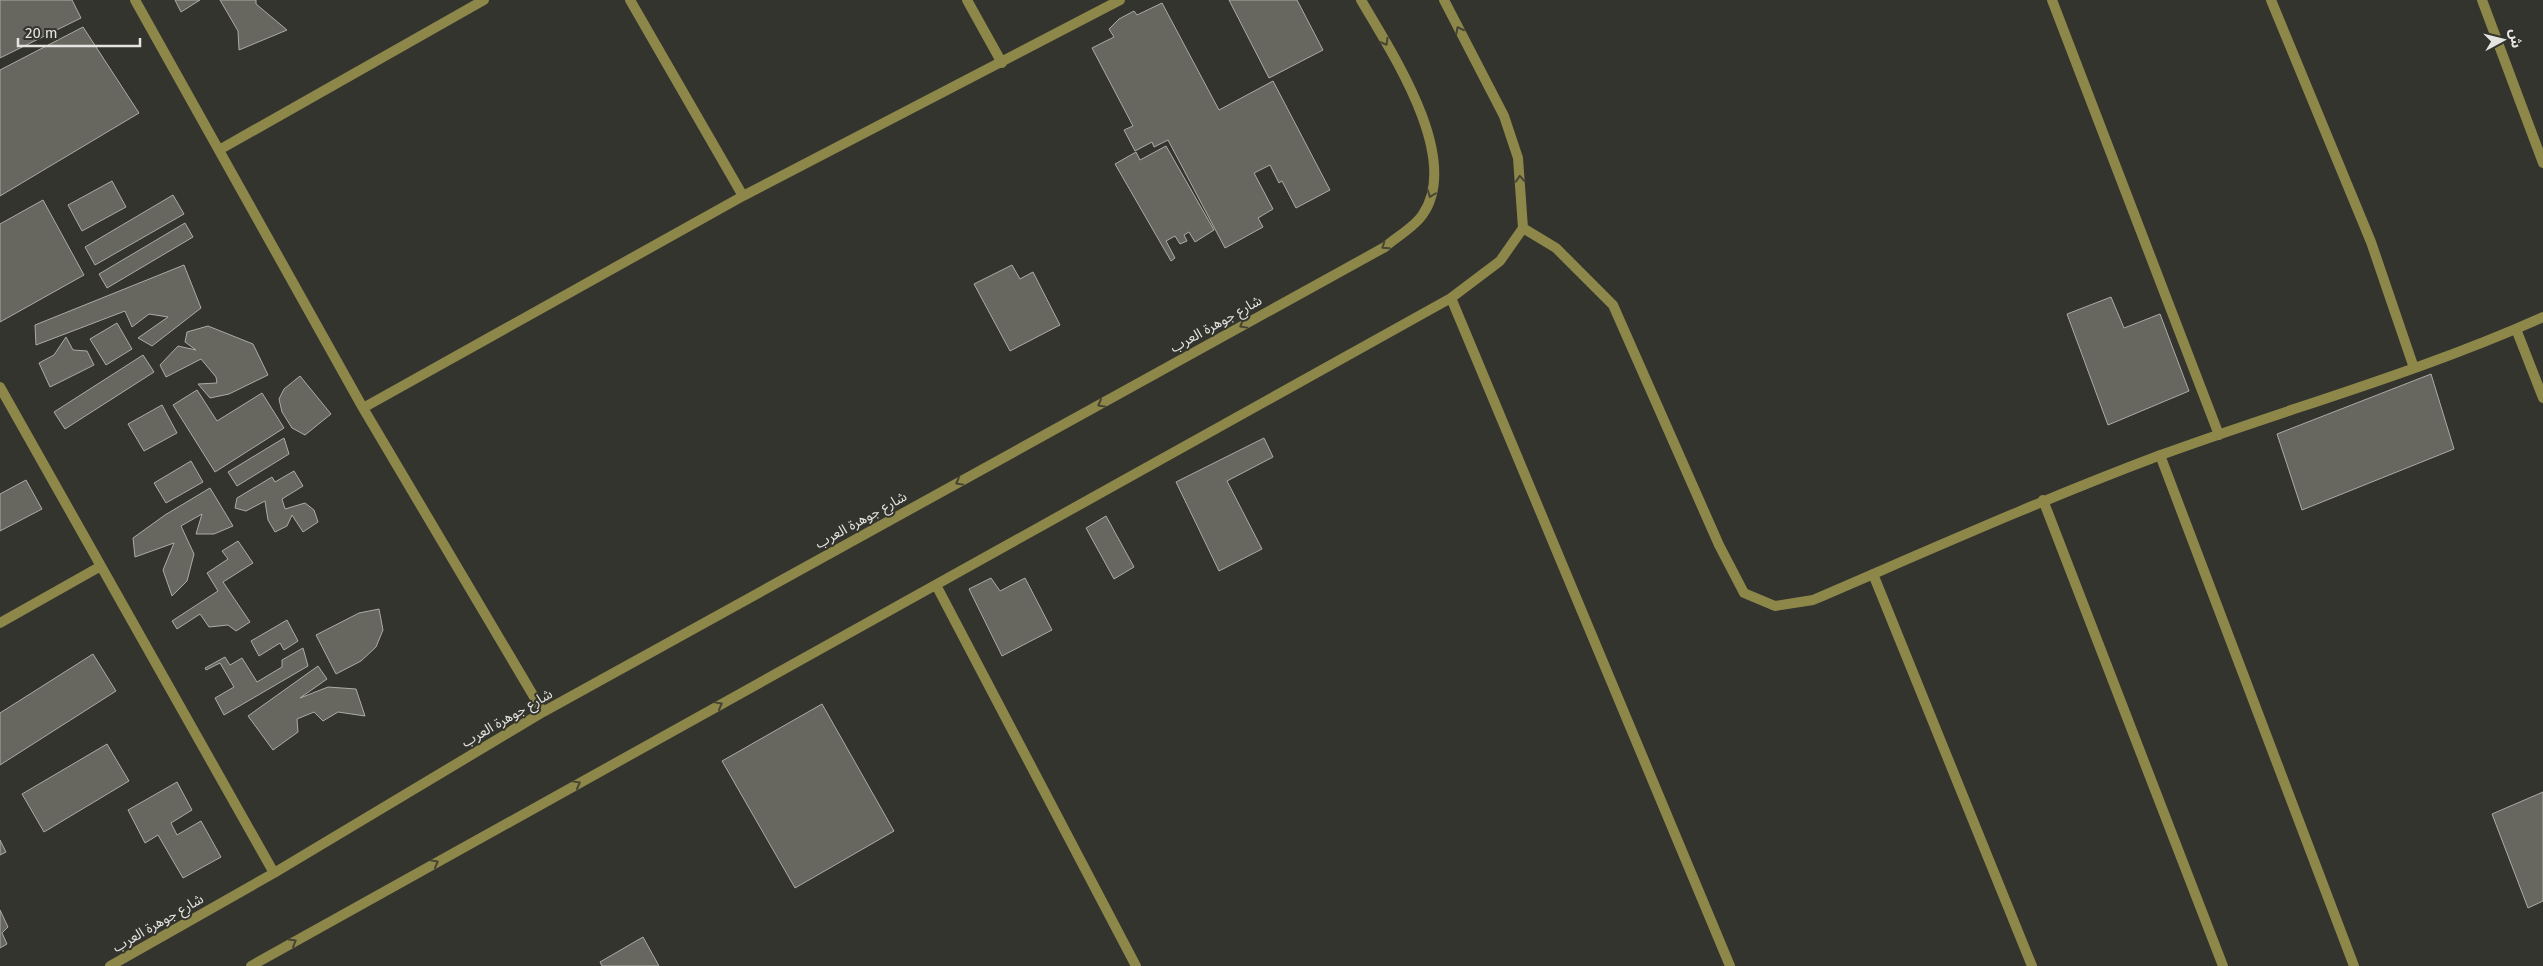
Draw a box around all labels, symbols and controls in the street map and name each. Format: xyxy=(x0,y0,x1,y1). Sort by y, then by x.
scale bar xyxy=(18,15,140,47)
north arrow xyxy=(2478,15,2528,65)
text: 20 m xyxy=(25,24,58,42)
one-way arrow xyxy=(1455,26,1465,35)
text: ش xyxy=(2506,28,2525,49)
one-way arrow xyxy=(1379,37,1389,46)
one-way arrow xyxy=(1514,175,1525,183)
one-way arrow xyxy=(1427,189,1437,198)
one-way arrow xyxy=(1381,240,1391,249)
street label: شارع جوهرة العرب xyxy=(1167,292,1266,358)
one-way arrow xyxy=(1240,319,1249,329)
one-way arrow xyxy=(1098,397,1107,407)
one-way arrow xyxy=(955,476,964,486)
street label: شارع جوهرة العرب xyxy=(812,488,911,554)
street label: شارع جوهرة العرب xyxy=(459,685,556,753)
one-way arrow xyxy=(714,701,723,711)
one-way arrow xyxy=(572,780,581,790)
one-way arrow xyxy=(430,859,439,869)
street label: شارع جوهرة العرب xyxy=(110,890,207,958)
one-way arrow xyxy=(288,938,297,948)

